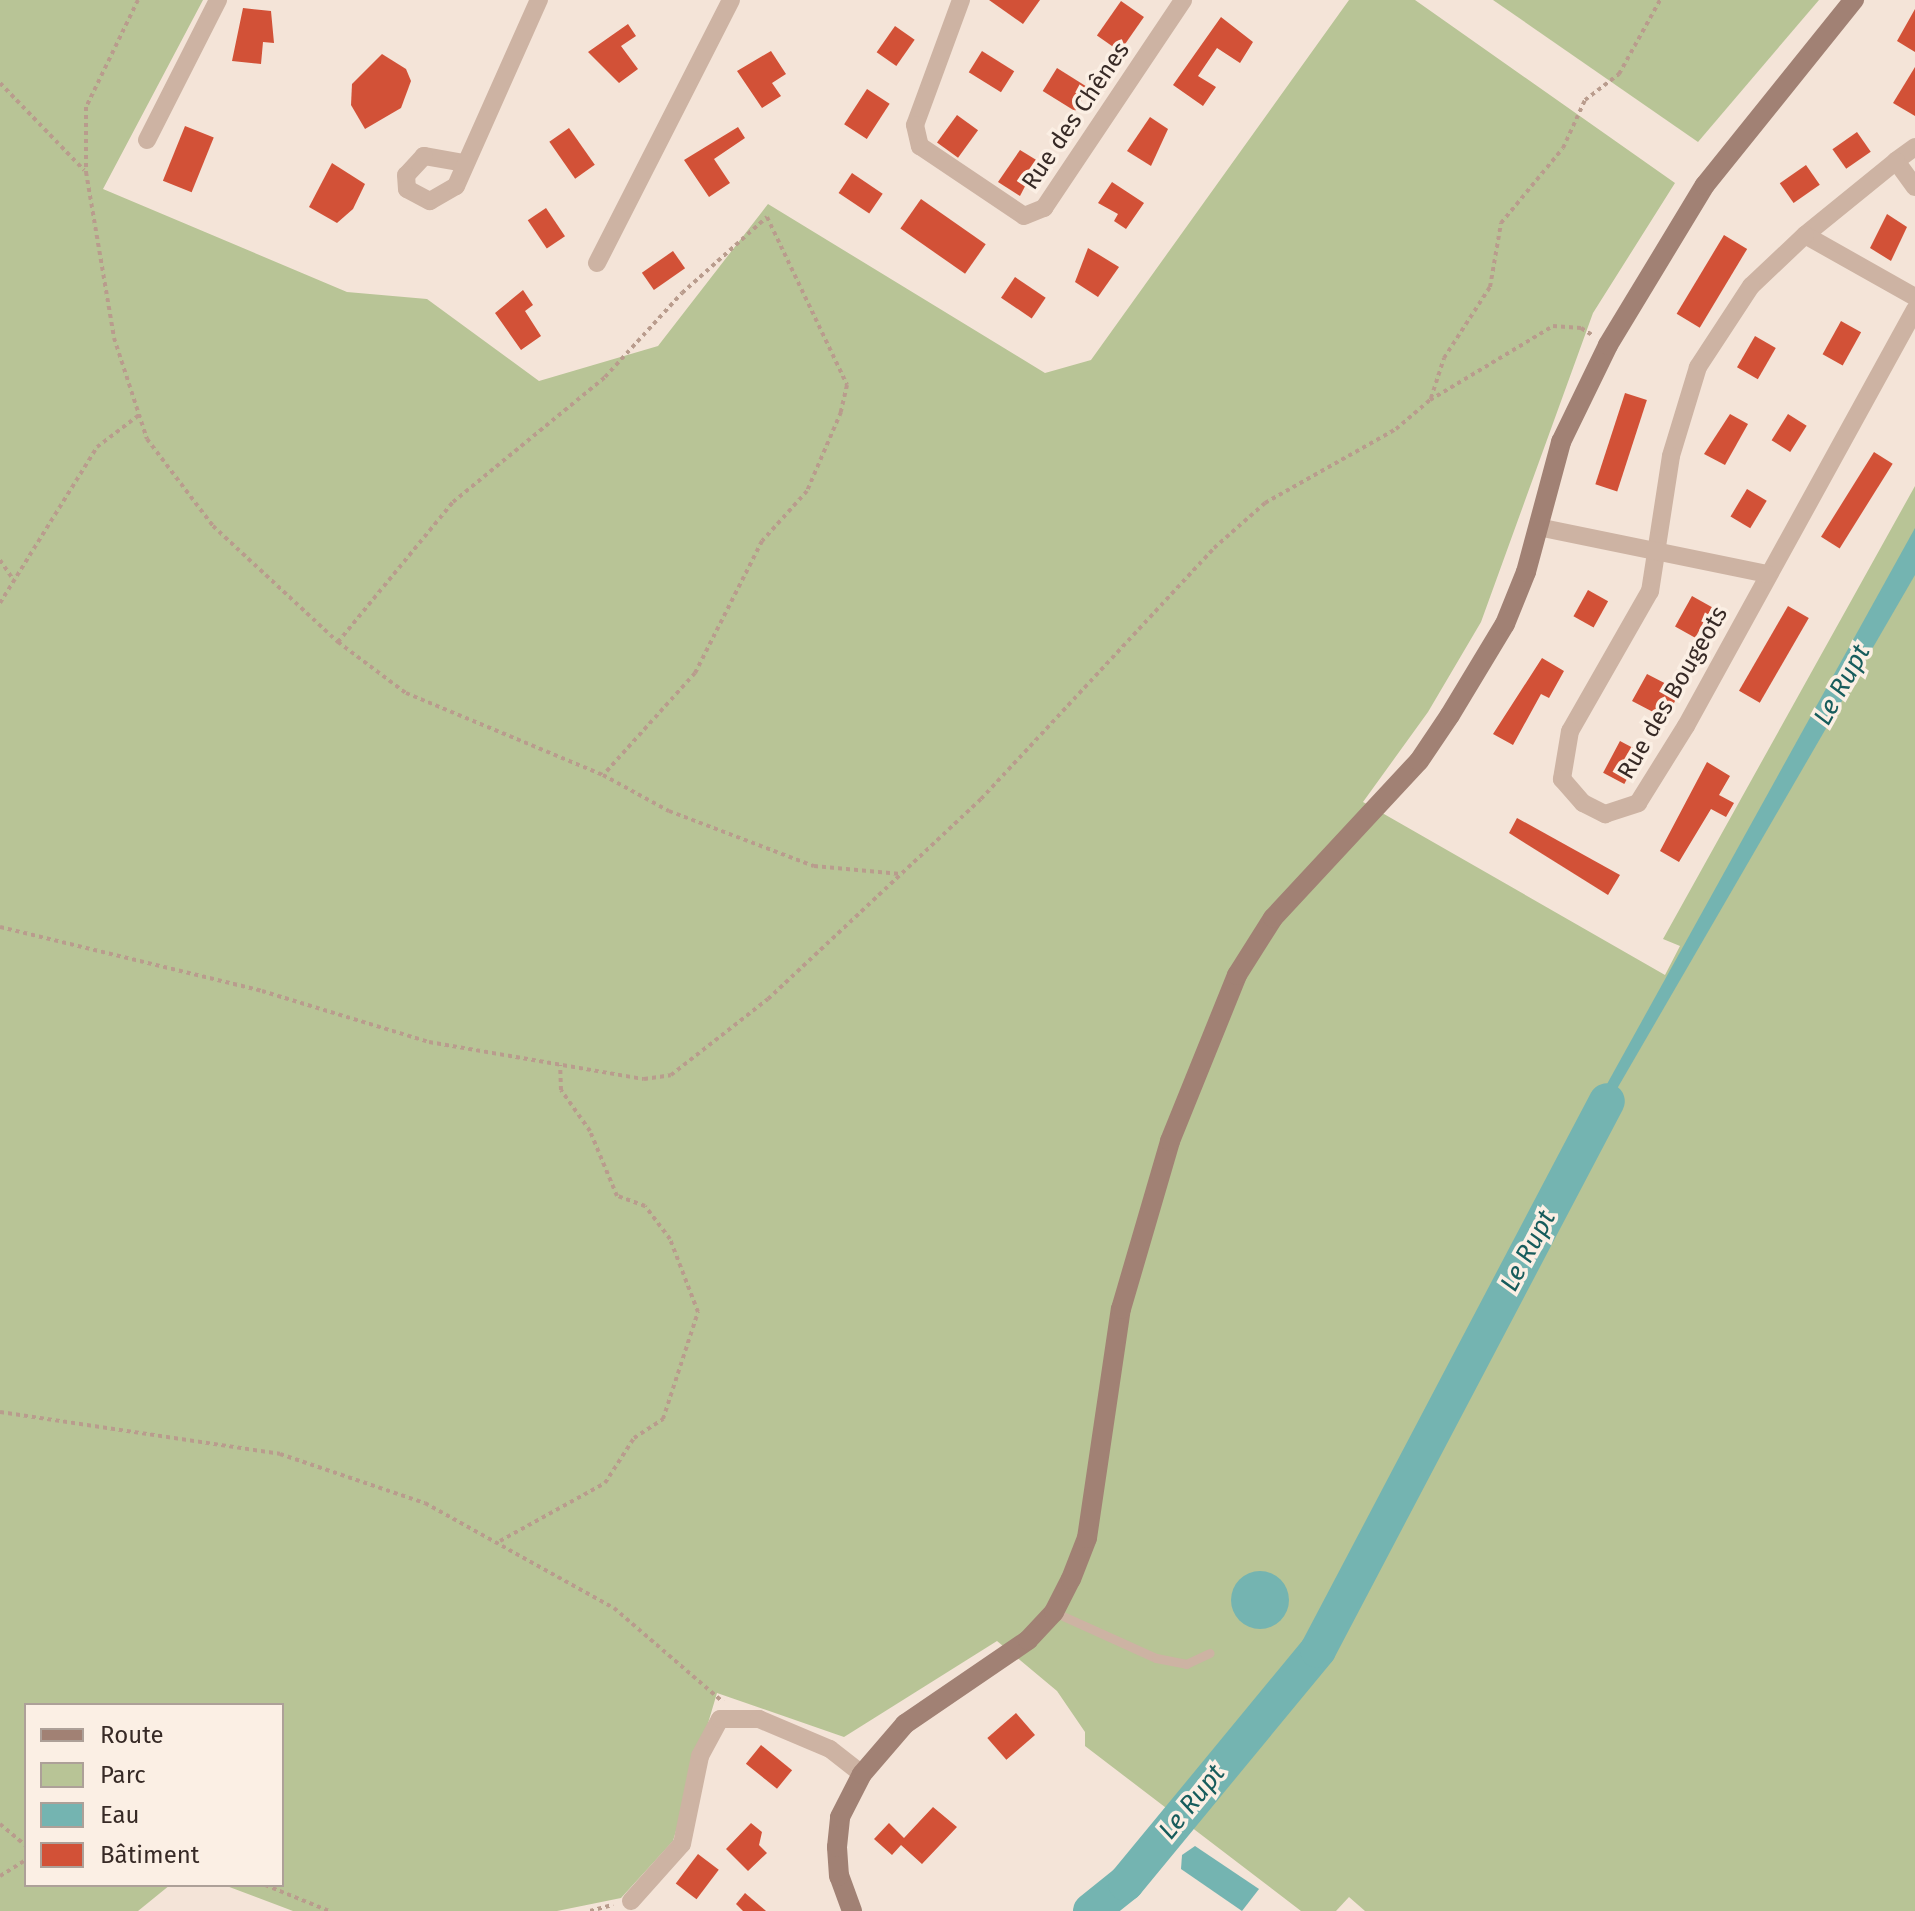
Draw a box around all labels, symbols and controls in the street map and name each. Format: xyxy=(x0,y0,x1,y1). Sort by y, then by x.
street label: Rue des Chênes xyxy=(1016,37,1136,195)
street label: Rue des Bougeots xyxy=(1612,602,1734,784)
water label: Le Rupt xyxy=(1807,639,1877,731)
water label: Le Rupt xyxy=(1494,1205,1562,1297)
legend xyxy=(24,1703,284,1887)
text: Route xyxy=(100,1721,164,1749)
water label: Le Rupt xyxy=(1152,1758,1232,1846)
text: Parc xyxy=(100,1761,146,1789)
text: Eau xyxy=(100,1801,140,1829)
text: Bâtiment xyxy=(100,1841,199,1869)

